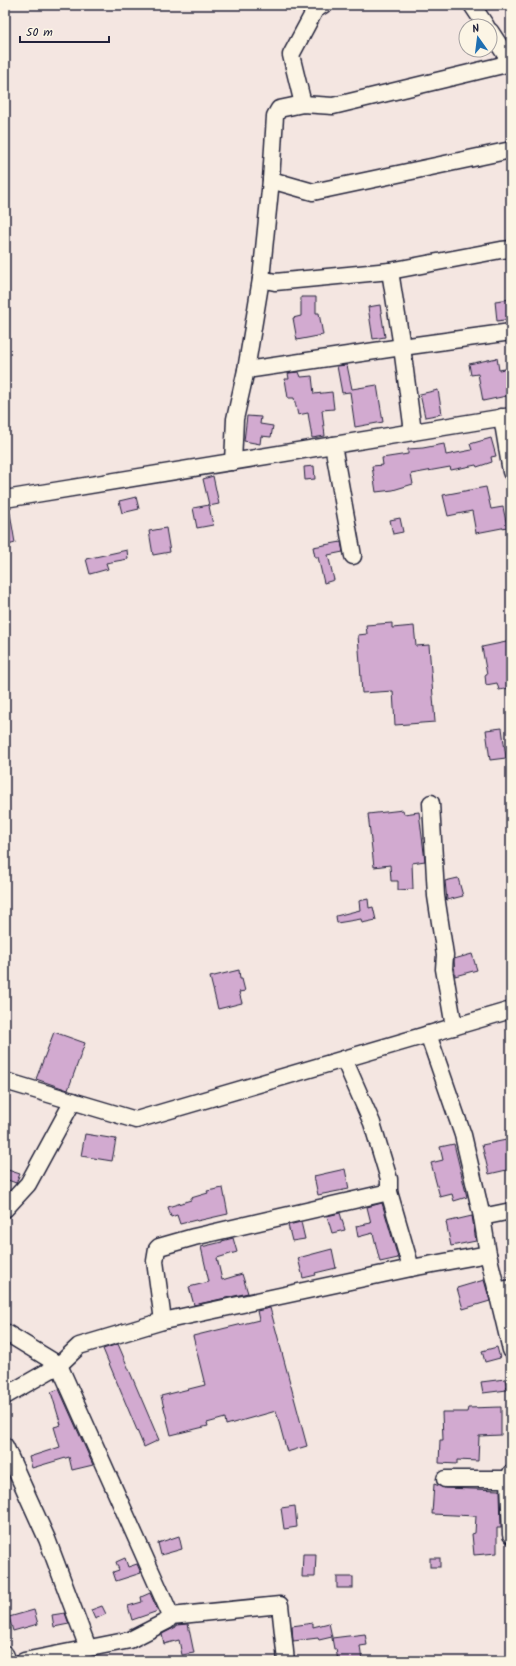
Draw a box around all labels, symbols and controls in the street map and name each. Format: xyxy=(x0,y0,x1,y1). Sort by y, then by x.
scale bar xyxy=(20,18,109,44)
north arrow xyxy=(458,18,498,58)
text: N xyxy=(470,20,481,39)
text: 50 m xyxy=(26,23,53,42)

